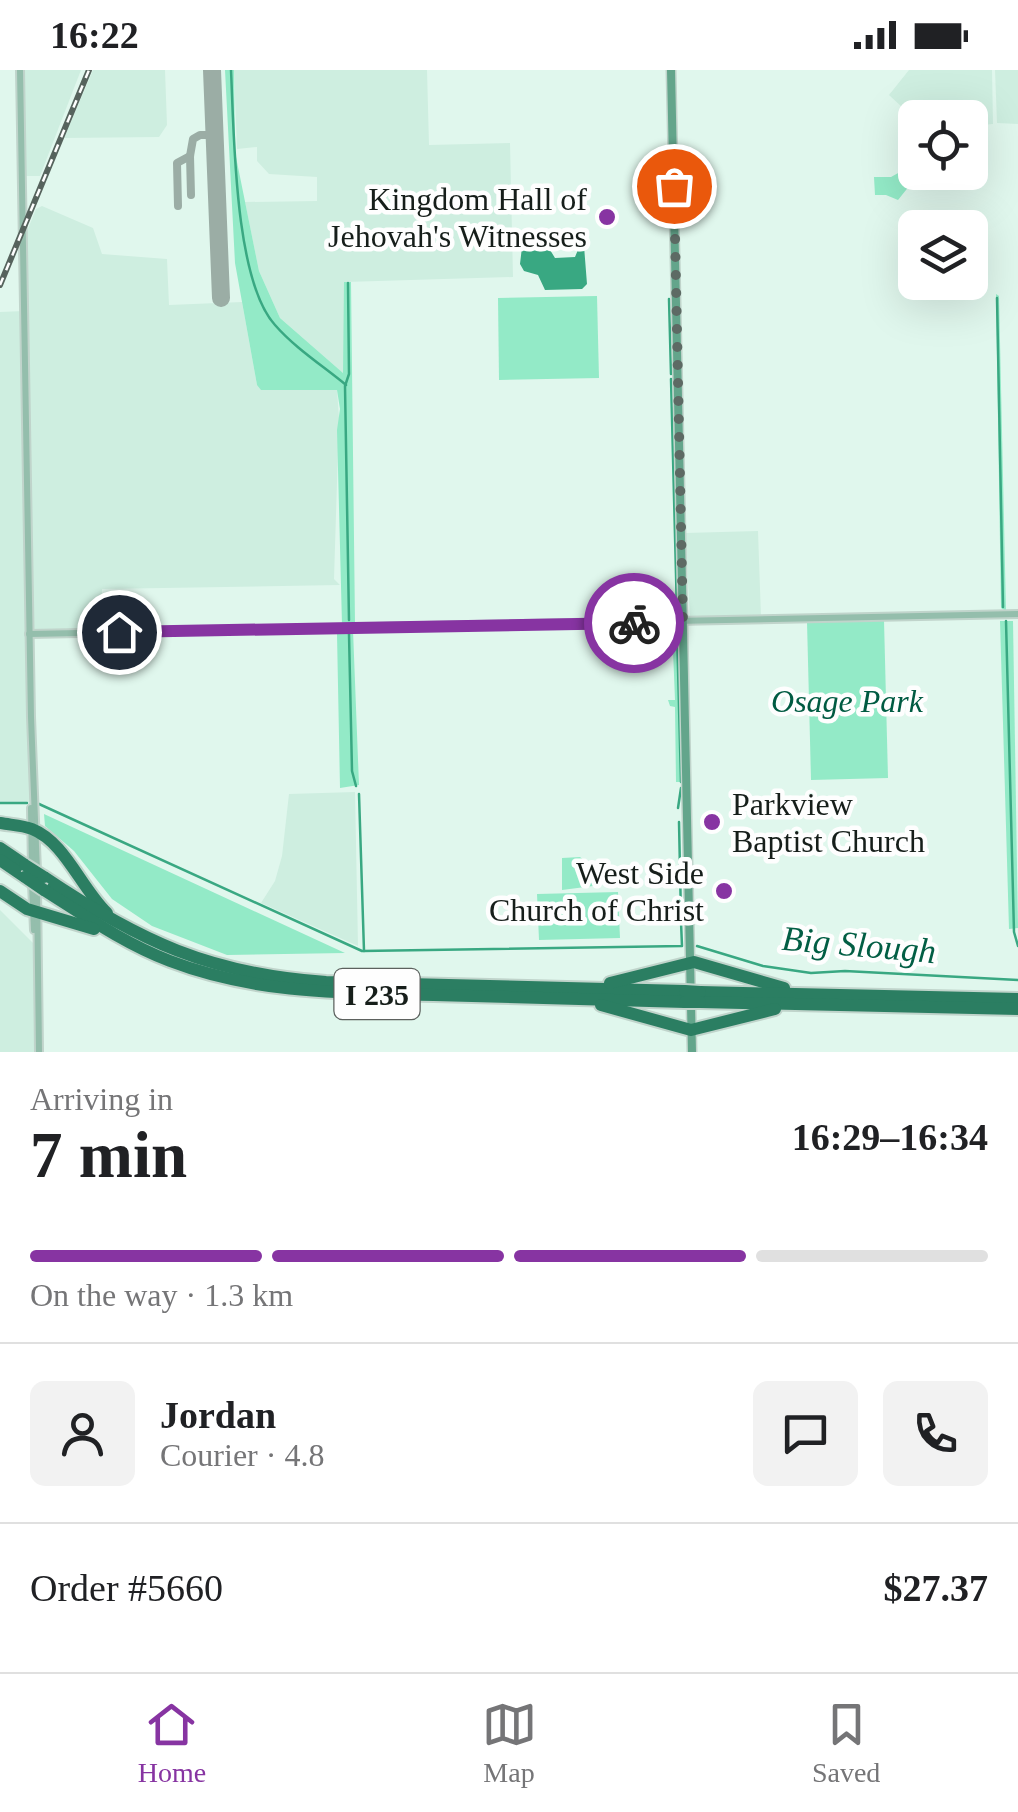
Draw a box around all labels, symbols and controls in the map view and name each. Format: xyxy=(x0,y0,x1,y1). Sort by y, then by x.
text: 16:22 xyxy=(50,14,139,56)
map controls xyxy=(898,100,988,300)
button: locate xyxy=(898,100,988,190)
pin xyxy=(632,144,717,229)
icon: bag xyxy=(647,159,702,214)
place label: Kingdom Hall of Jehovah's Witnesses xyxy=(328,181,587,254)
marker: Kingdom Hall of Jehovah's Witnesses xyxy=(596,206,618,228)
button: layers xyxy=(898,210,988,300)
courier xyxy=(584,573,684,673)
pin xyxy=(77,590,162,675)
icon: bike xyxy=(607,596,662,651)
icon: home xyxy=(92,605,147,660)
park label: Osage Park xyxy=(771,683,924,719)
place label: Parkview Baptist Church xyxy=(732,786,925,859)
marker: Parkview Baptist Church xyxy=(701,811,723,833)
place label: West Side Church of Christ xyxy=(489,855,704,928)
marker: West Side Church of Christ xyxy=(713,880,735,902)
water label: Big Slough xyxy=(780,919,938,971)
road number: I 235 xyxy=(334,969,420,1019)
text: Arriving in xyxy=(30,1081,173,1117)
text: 16:29–16:34 xyxy=(792,1116,988,1158)
text: 7 min xyxy=(30,1119,187,1191)
text: On the way · 1.3 km xyxy=(30,1277,293,1313)
button: person xyxy=(30,1381,135,1486)
button: chat xyxy=(753,1381,858,1486)
button: phone xyxy=(883,1381,988,1486)
text: Jordan xyxy=(160,1394,276,1436)
text: Courier · 4.8 xyxy=(160,1437,324,1473)
text: Order #5660 xyxy=(30,1567,223,1609)
text: $27.37 xyxy=(884,1567,988,1609)
tab: Home xyxy=(138,1697,206,1789)
tab: Map xyxy=(482,1697,537,1789)
tab: Saved xyxy=(812,1697,880,1789)

